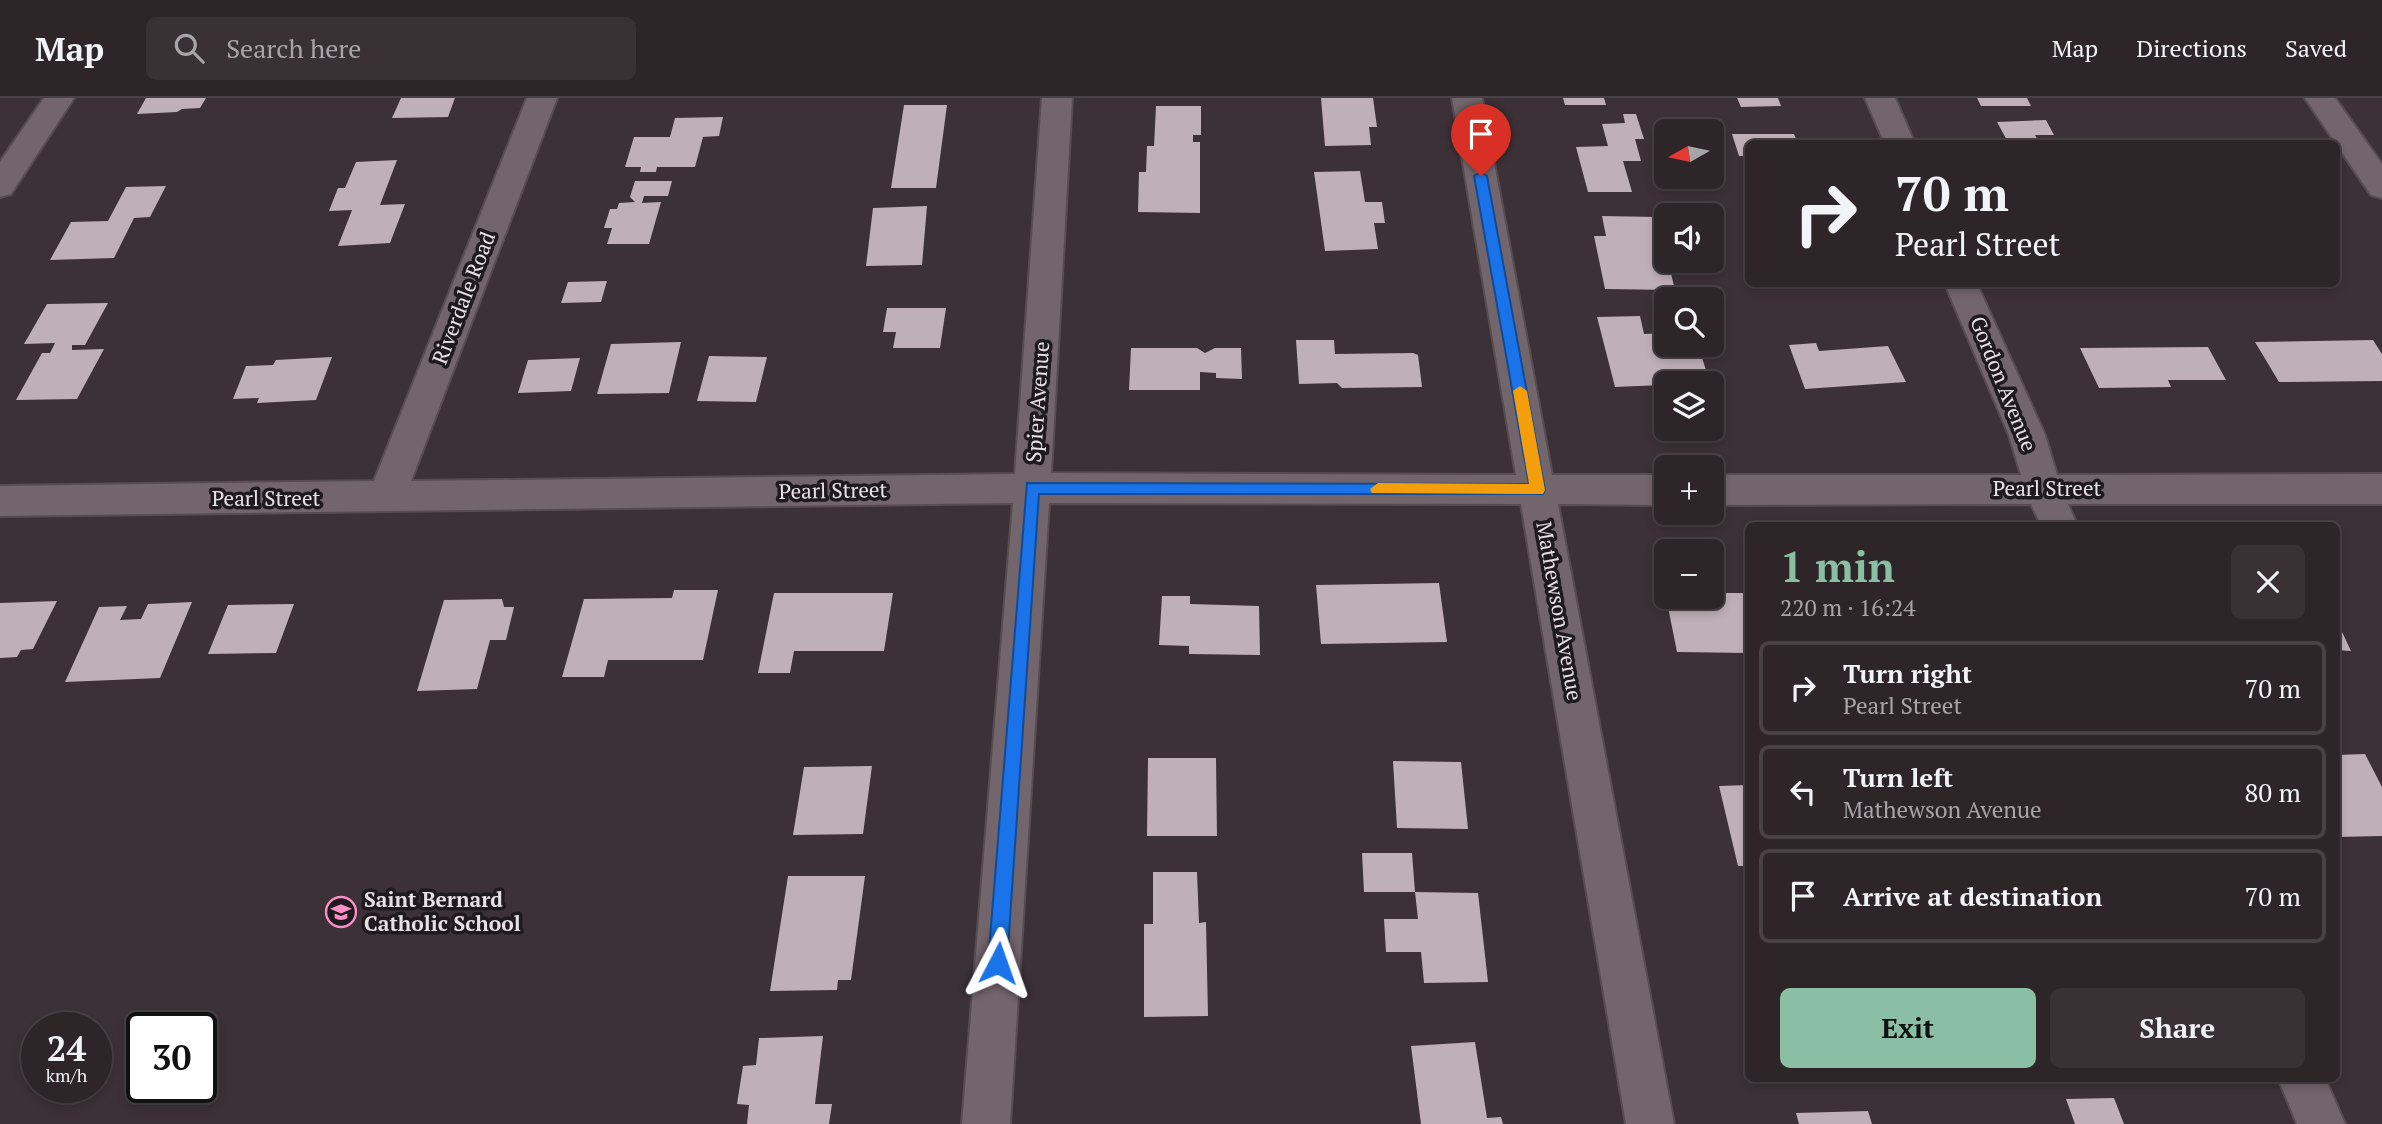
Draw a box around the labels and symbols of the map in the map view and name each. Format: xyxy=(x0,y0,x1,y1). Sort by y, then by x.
pin xyxy=(1451,104,1511,176)
north arrow xyxy=(1654,119,1724,189)
street label: Riverdale Road xyxy=(425,227,501,368)
street label: Gordon Avenue xyxy=(1964,312,2044,455)
street label: Spier Avenue xyxy=(1019,340,1055,464)
street label: Pearl Street xyxy=(1993,474,2101,502)
street label: Pearl Street xyxy=(778,475,888,505)
street label: Pearl Street xyxy=(212,484,320,512)
street label: Mathewson Avenue xyxy=(1530,519,1590,703)
place label: Saint Bernard Catholic School xyxy=(364,885,521,937)
school or university icon: Saint Bernard Catholic School xyxy=(324,895,358,929)
position arrow xyxy=(961,926,1035,1000)
speed limit sign: 30 xyxy=(126,1012,217,1103)

